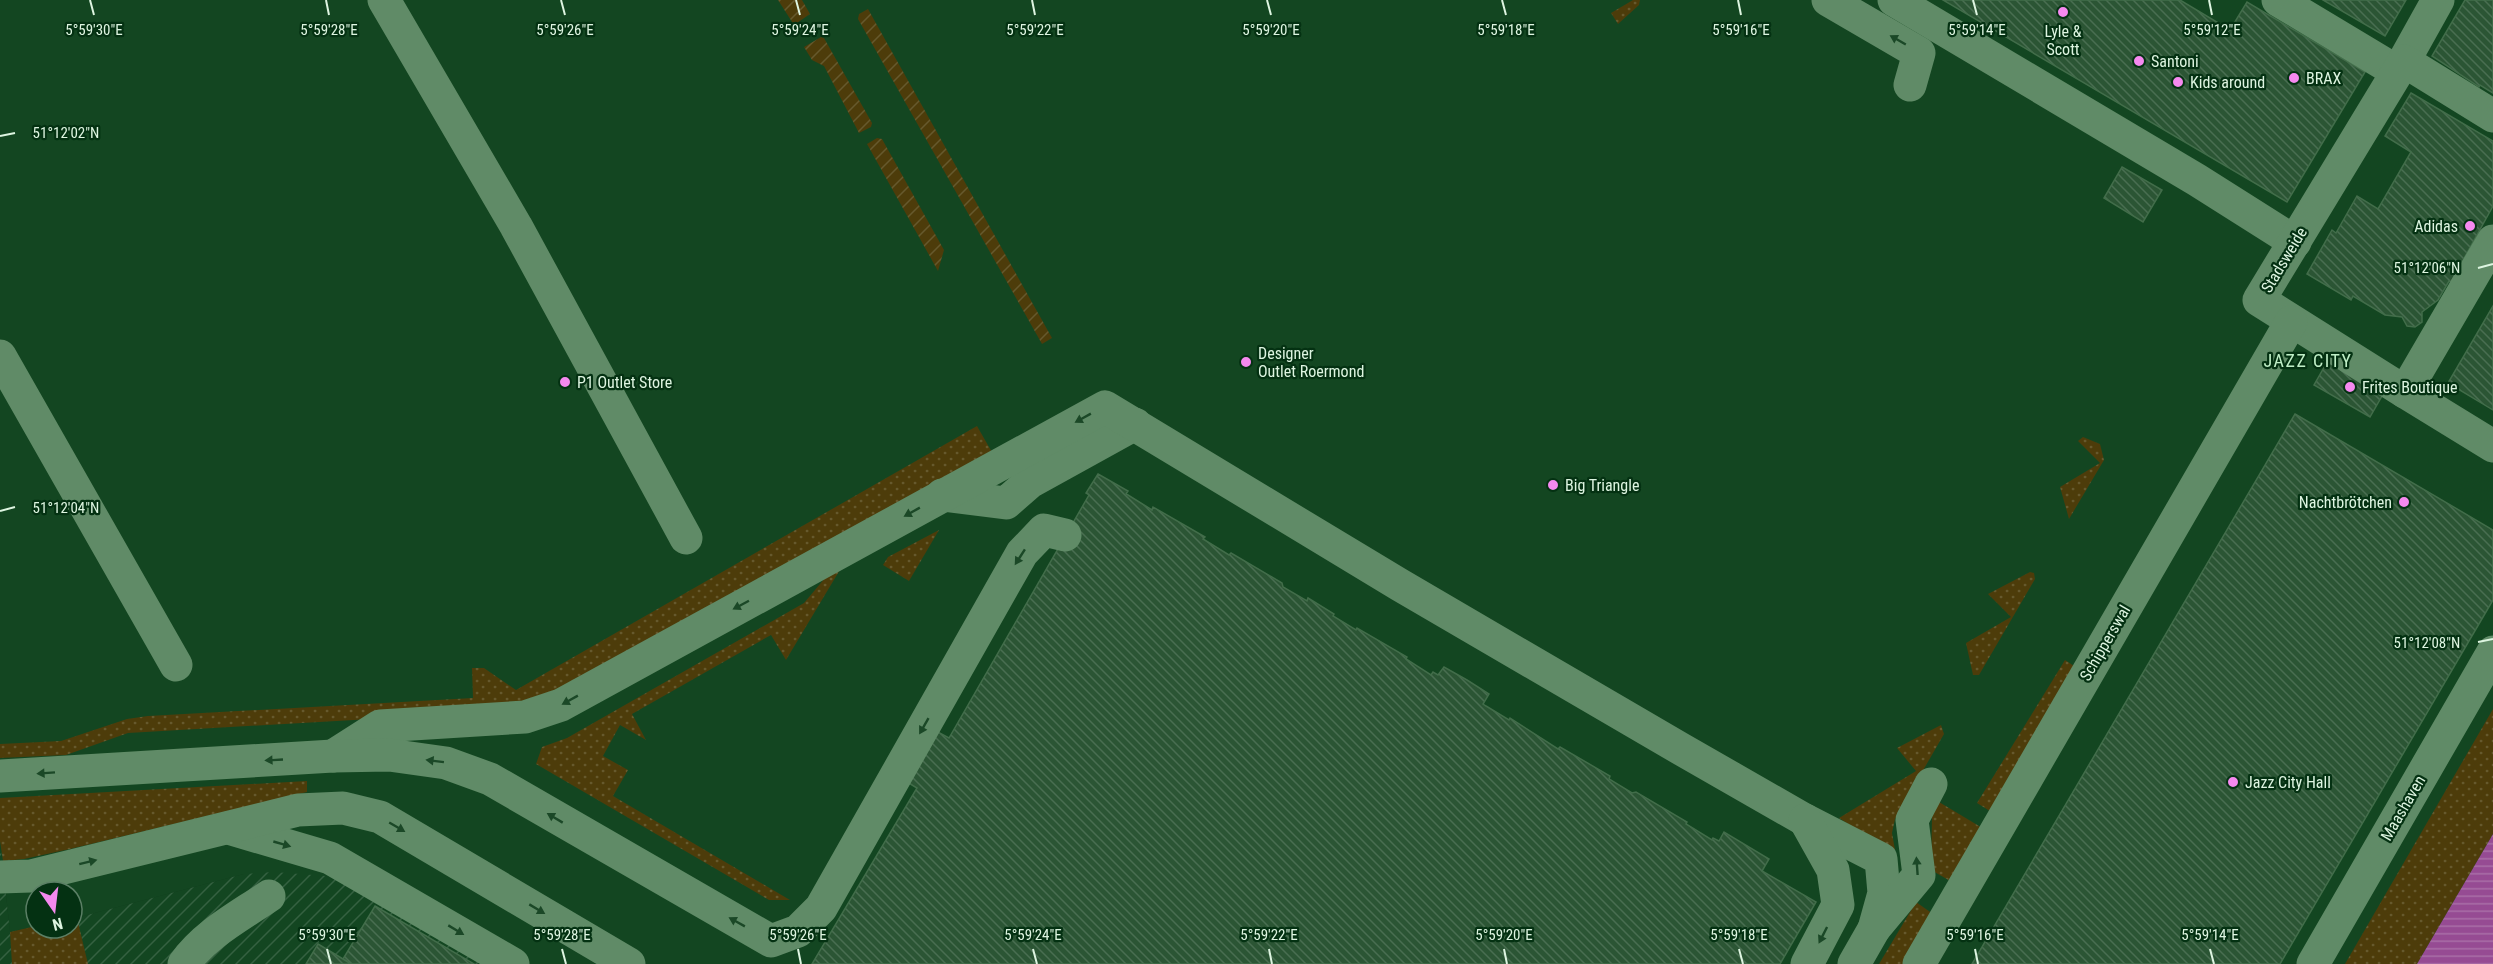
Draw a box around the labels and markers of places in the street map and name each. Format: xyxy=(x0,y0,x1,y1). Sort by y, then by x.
marker: Lyle & Scott xyxy=(2056,5,2070,19)
place label: Lyle & Scott xyxy=(2045,22,2082,59)
place label: Santoni xyxy=(2151,52,2199,71)
marker: Santoni xyxy=(2132,54,2146,68)
place label: BRAX xyxy=(2306,69,2341,88)
marker: BRAX xyxy=(2287,71,2301,85)
place label: Kids around xyxy=(2190,73,2265,92)
marker: Kids around xyxy=(2171,75,2185,89)
place label: Adidas xyxy=(2414,217,2458,236)
marker: Adidas xyxy=(2463,219,2477,233)
place label: Designer Outlet Roermond xyxy=(1258,344,1364,381)
marker: Designer Outlet Roermond xyxy=(1239,355,1253,369)
place label: P1 Outlet Store xyxy=(577,373,672,392)
marker: P1 Outlet Store xyxy=(558,375,572,389)
place label: Frites Boutique xyxy=(2362,378,2457,397)
marker: Frites Boutique xyxy=(2343,380,2357,394)
place label: Big Triangle xyxy=(1565,476,1639,495)
marker: Big Triangle xyxy=(1546,478,1560,492)
place label: Nachtbrötchen xyxy=(2299,493,2392,512)
marker: Nachtbrötchen xyxy=(2397,495,2411,509)
place label: Jazz City Hall xyxy=(2245,773,2331,792)
marker: Jazz City Hall xyxy=(2226,775,2240,789)

